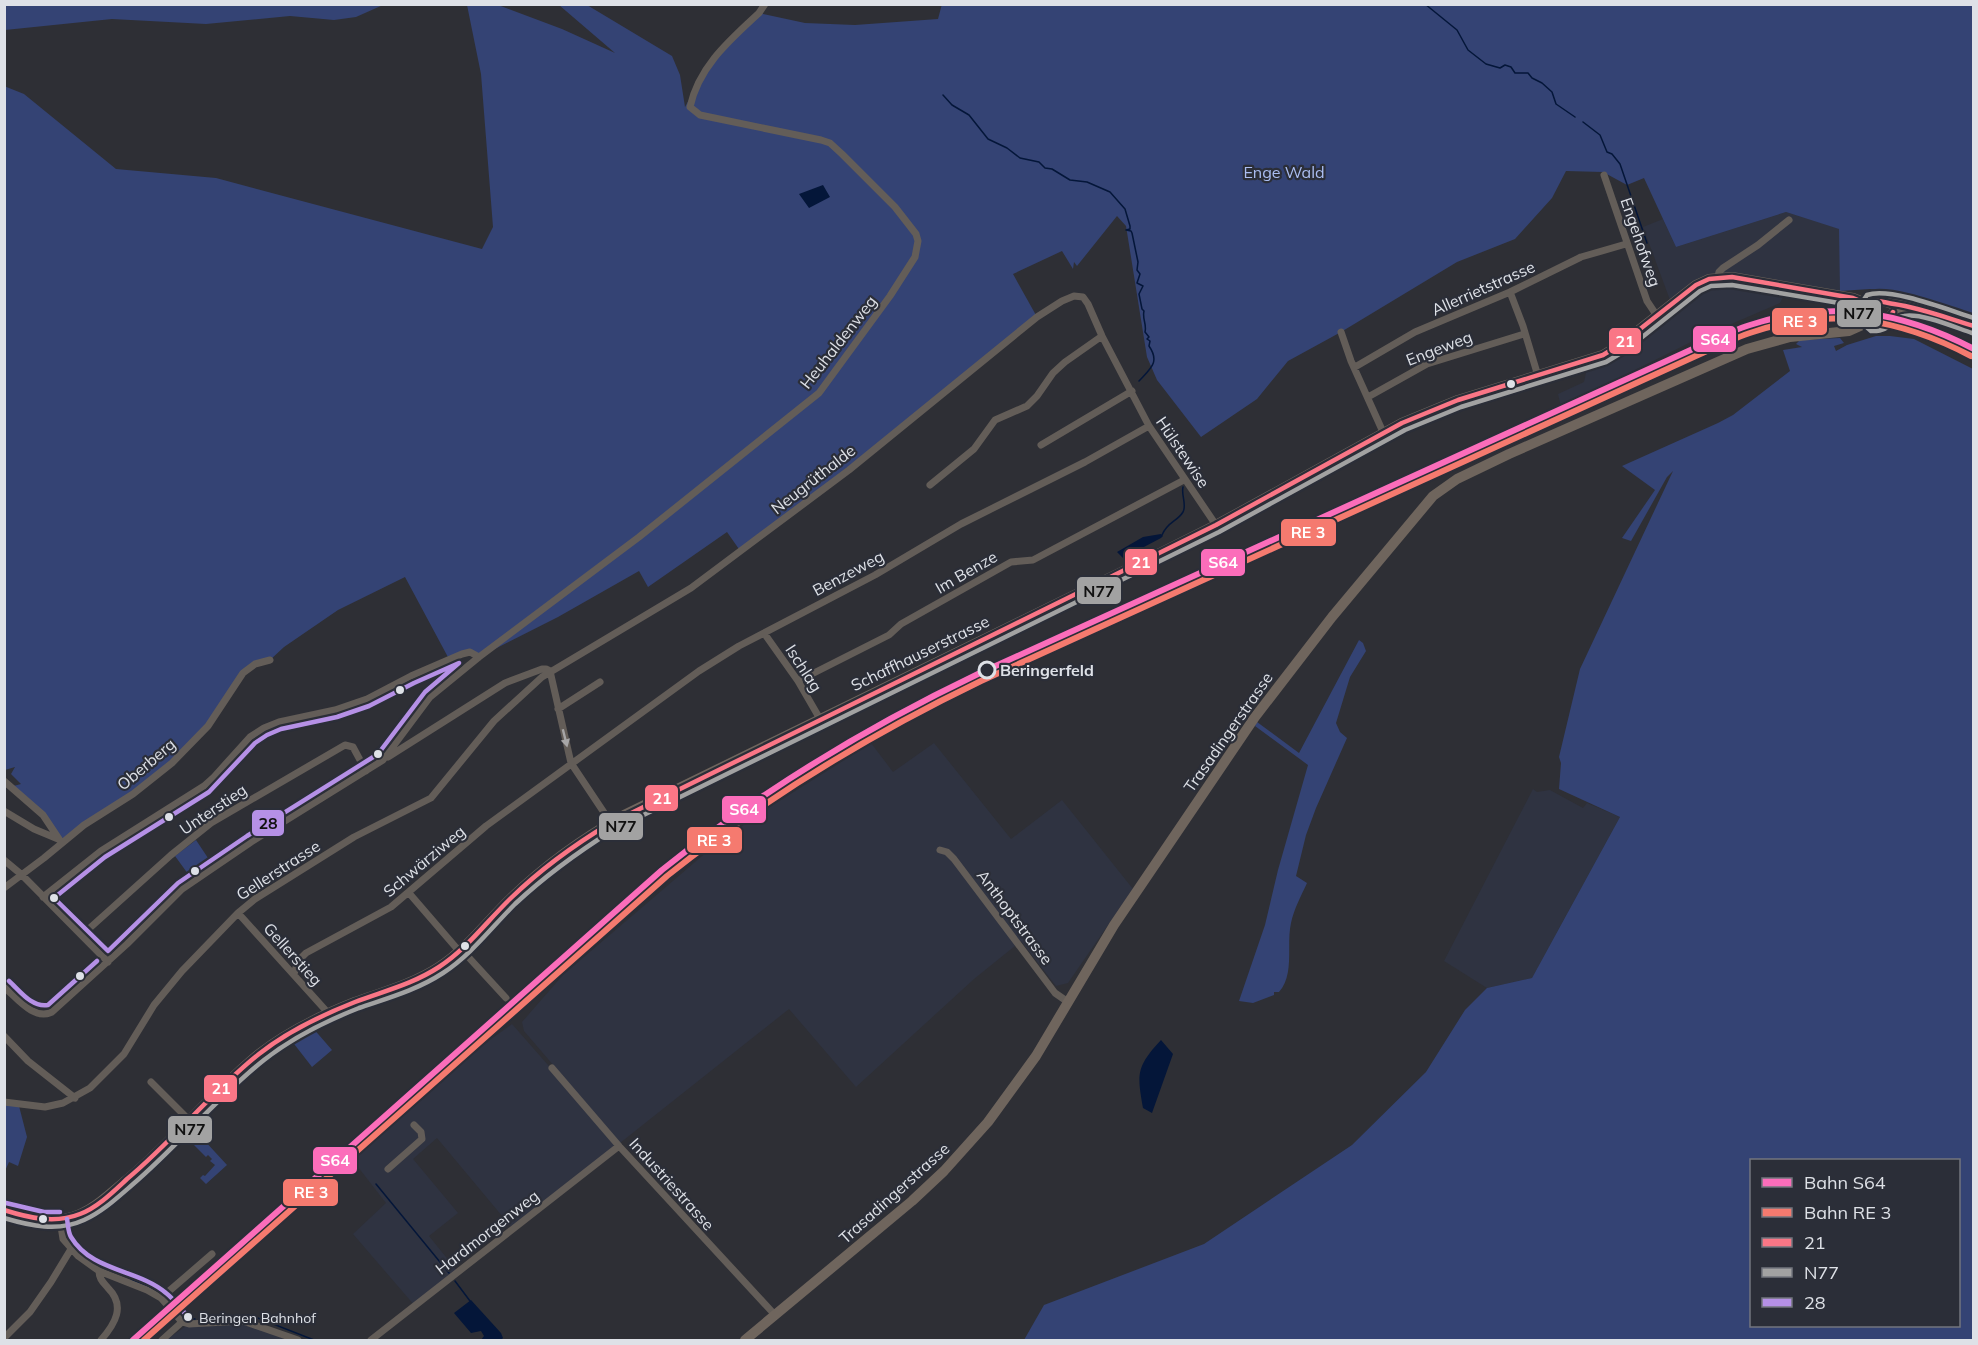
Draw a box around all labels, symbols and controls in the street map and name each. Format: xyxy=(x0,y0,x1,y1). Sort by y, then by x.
park label: Enge Wald xyxy=(1243,162,1325,182)
street label: Engehofweg xyxy=(1616,195,1666,289)
street label: Allerrietstrasse xyxy=(1428,256,1538,320)
street label: Heuhaldenweg xyxy=(795,291,881,393)
line badge: N77 xyxy=(1836,299,1882,328)
text: N77 xyxy=(1843,303,1875,323)
line badge: RE 3 xyxy=(1771,307,1828,336)
text: RE 3 xyxy=(1783,311,1817,331)
line badge: S64 xyxy=(1692,325,1737,353)
street label: Engeweg xyxy=(1403,326,1475,370)
line badge: 21 xyxy=(1608,327,1642,355)
text: S64 xyxy=(1700,329,1730,349)
text: 21 xyxy=(1615,331,1635,351)
unlabelled marker xyxy=(1505,378,1517,390)
street label: Hülstewise xyxy=(1152,413,1214,491)
street label: Neugrüthalde xyxy=(767,440,859,518)
line badge: RE 3 xyxy=(1280,518,1337,547)
text: RE 3 xyxy=(1291,522,1325,542)
street label: Benzeweg xyxy=(809,546,887,600)
street label: Im Benze xyxy=(931,546,1001,598)
line badge: 21 xyxy=(1124,548,1158,576)
line badge: S64 xyxy=(1200,548,1246,577)
text: 21 xyxy=(1131,552,1151,572)
text: S64 xyxy=(1208,552,1238,572)
line badge: N77 xyxy=(1076,576,1122,605)
text: N77 xyxy=(1083,581,1115,601)
street label: Schaffhauserstrasse xyxy=(848,611,992,695)
street label: Ischlag xyxy=(781,641,827,695)
place label: Beringerfeld xyxy=(1000,660,1094,680)
marker: Beringerfeld xyxy=(978,661,996,679)
street label: Trasadingerstrasse xyxy=(1179,668,1277,796)
unlabelled marker xyxy=(394,684,406,696)
one-way arrow xyxy=(560,728,570,747)
street label: Oberberg xyxy=(113,734,179,794)
unlabelled marker xyxy=(372,748,384,760)
street label: Unterstieg xyxy=(176,779,250,839)
line badge: 21 xyxy=(644,784,679,812)
text: 21 xyxy=(652,788,672,808)
line badge: S64 xyxy=(721,795,767,824)
text: S64 xyxy=(729,799,759,819)
line badge: 28 xyxy=(251,809,285,837)
unlabelled marker xyxy=(163,811,175,823)
line badge: N77 xyxy=(598,812,644,841)
text: 28 xyxy=(258,813,278,833)
text: N77 xyxy=(605,816,637,836)
street label: Schwärziweg xyxy=(379,821,469,901)
line badge: RE 3 xyxy=(686,826,743,854)
text: RE 3 xyxy=(697,830,731,850)
street label: Gellerstrasse xyxy=(232,836,324,904)
unlabelled marker xyxy=(189,865,201,877)
street label: Anthoptstrasse xyxy=(973,866,1057,968)
unlabelled marker xyxy=(48,892,60,904)
street label: Gellerstieg xyxy=(259,918,327,990)
unlabelled marker xyxy=(459,940,471,952)
unlabelled marker xyxy=(74,970,86,982)
line badge: 21 xyxy=(203,1074,238,1103)
text: 21 xyxy=(211,1078,231,1098)
line badge: N77 xyxy=(167,1115,213,1144)
text: N77 xyxy=(174,1119,206,1139)
street label: Industriestrasse xyxy=(625,1134,719,1234)
street label: Trasadingerstrasse xyxy=(835,1138,953,1248)
line badge: S64 xyxy=(312,1146,358,1175)
text: S64 xyxy=(320,1150,350,1170)
legend xyxy=(1750,1159,1960,1327)
text: Bahn S64 xyxy=(1804,1171,1886,1194)
line badge: RE 3 xyxy=(282,1178,339,1207)
text: RE 3 xyxy=(294,1182,328,1202)
street label: Hardmorgenweg xyxy=(431,1185,543,1279)
text: Bahn RE 3 xyxy=(1804,1201,1891,1224)
unlabelled marker xyxy=(37,1213,49,1225)
text: 21 xyxy=(1804,1231,1826,1254)
text: N77 xyxy=(1804,1261,1839,1284)
text: 28 xyxy=(1804,1291,1826,1314)
place label: Beringen Bahnhof xyxy=(199,1309,316,1327)
marker: Beringen Bahnhof xyxy=(182,1311,194,1323)

